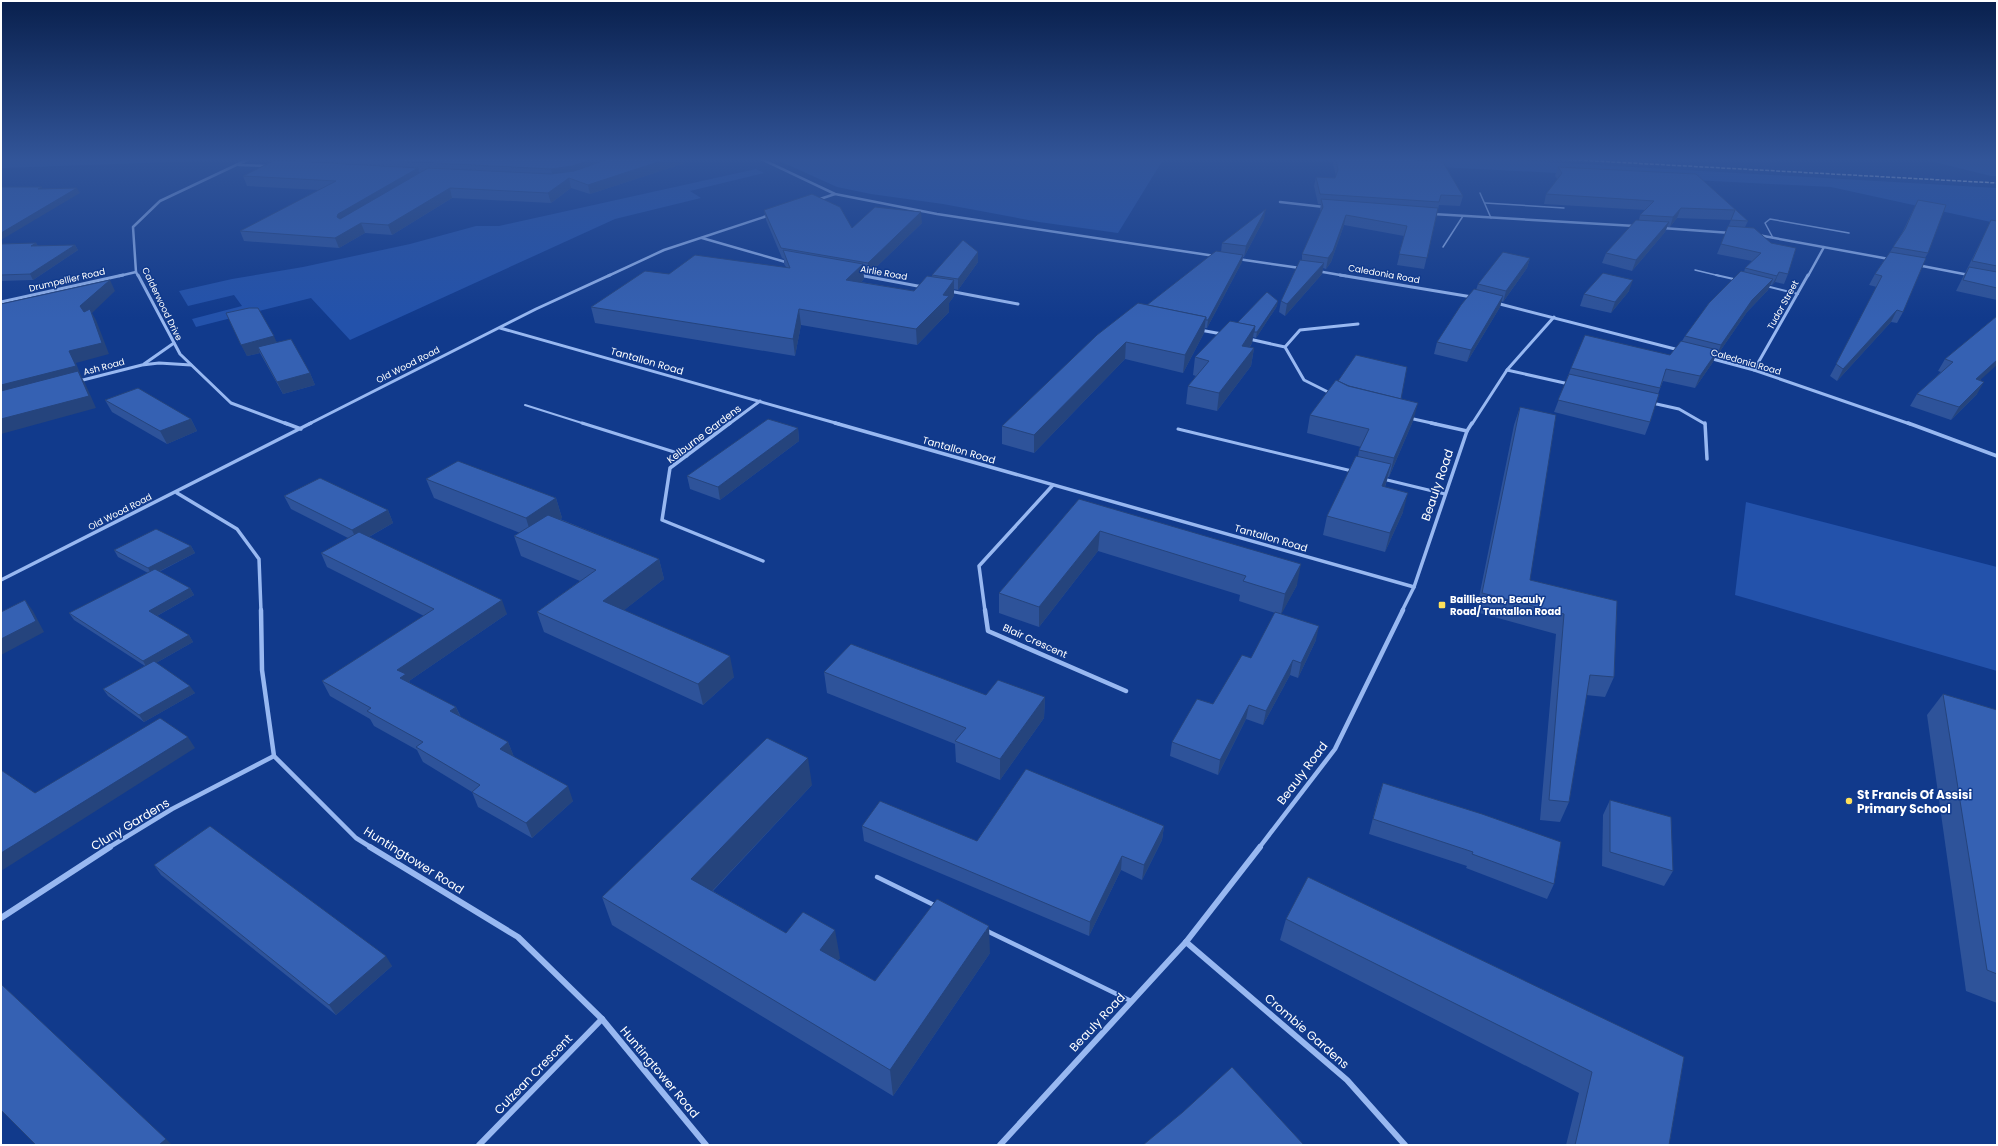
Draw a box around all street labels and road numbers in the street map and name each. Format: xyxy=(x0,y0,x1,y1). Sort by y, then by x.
street label: Caledonia Road xyxy=(1347,262,1421,286)
street label: Airlie Road xyxy=(860,263,908,283)
street label: Drumpellier Road xyxy=(28,265,106,295)
street label: Calderwood Drive xyxy=(139,265,185,343)
street label: Tudor Street xyxy=(1765,278,1801,332)
street label: Tantallon Road xyxy=(609,343,685,379)
street label: Old Wood Road xyxy=(374,344,442,386)
street label: Caledonia Road xyxy=(1709,346,1783,378)
street label: Ash Road xyxy=(82,356,126,378)
street label: Kelburne Gardens xyxy=(664,401,744,467)
street label: Tantallon Road xyxy=(921,432,997,468)
street label: Beauly Road xyxy=(1417,447,1457,523)
street label: Old Wood Road xyxy=(86,491,154,533)
street label: Tantallon Road xyxy=(1233,520,1309,556)
street label: Blair Crescent xyxy=(1000,620,1070,662)
street label: Beauly Road xyxy=(1273,738,1331,808)
street label: Cluny Gardens xyxy=(87,794,173,854)
street label: Huntingtower Road xyxy=(361,822,467,898)
street label: Beauly Road xyxy=(1065,989,1129,1055)
street label: Crombie Gardens xyxy=(1261,990,1353,1072)
street label: Huntingtower Road xyxy=(617,1022,703,1122)
street label: Culzean Crescent xyxy=(490,1030,576,1118)

